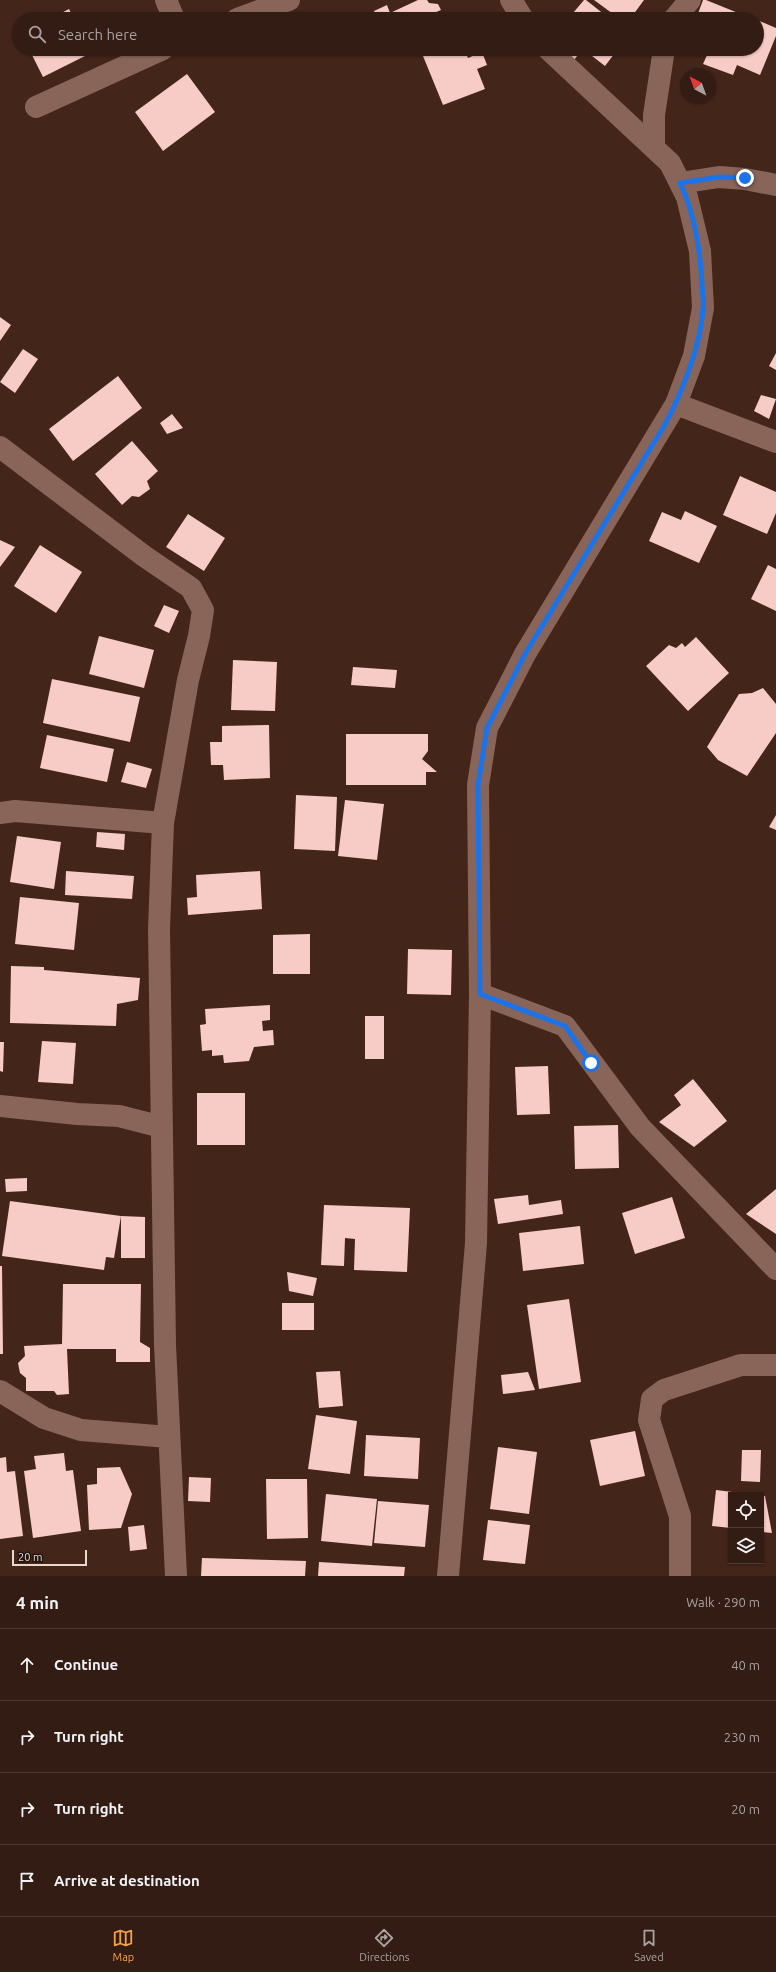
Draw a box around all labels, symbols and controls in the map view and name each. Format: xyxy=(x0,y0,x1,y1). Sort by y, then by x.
search box xyxy=(12,12,764,56)
icon: search xyxy=(26,23,48,45)
text: Search here xyxy=(58,26,137,43)
north arrow xyxy=(680,68,716,104)
route end xyxy=(736,169,754,187)
route start xyxy=(582,1054,600,1072)
map controls xyxy=(728,1492,764,1564)
button: locate xyxy=(728,1492,764,1528)
button: layers xyxy=(728,1528,764,1564)
scale bar xyxy=(12,1548,87,1567)
text: 20 m xyxy=(18,1551,42,1563)
text: 4 min xyxy=(16,1593,59,1612)
text: Walk · 290 m xyxy=(686,1595,760,1609)
icon: ahead xyxy=(16,1654,38,1676)
text: Continue xyxy=(54,1656,118,1673)
text: 40 m xyxy=(731,1658,760,1672)
icon: right xyxy=(16,1726,38,1748)
text: Turn right xyxy=(54,1728,124,1745)
text: 230 m xyxy=(724,1730,760,1744)
icon: right xyxy=(16,1798,38,1820)
text: Turn right xyxy=(54,1800,124,1817)
text: 20 m xyxy=(731,1802,760,1816)
icon: arrive xyxy=(16,1870,38,1892)
text: Arrive at destination xyxy=(54,1872,200,1889)
tab: Map xyxy=(112,1927,134,1963)
tab: Directions xyxy=(359,1927,410,1963)
tab: Saved xyxy=(634,1927,664,1963)

